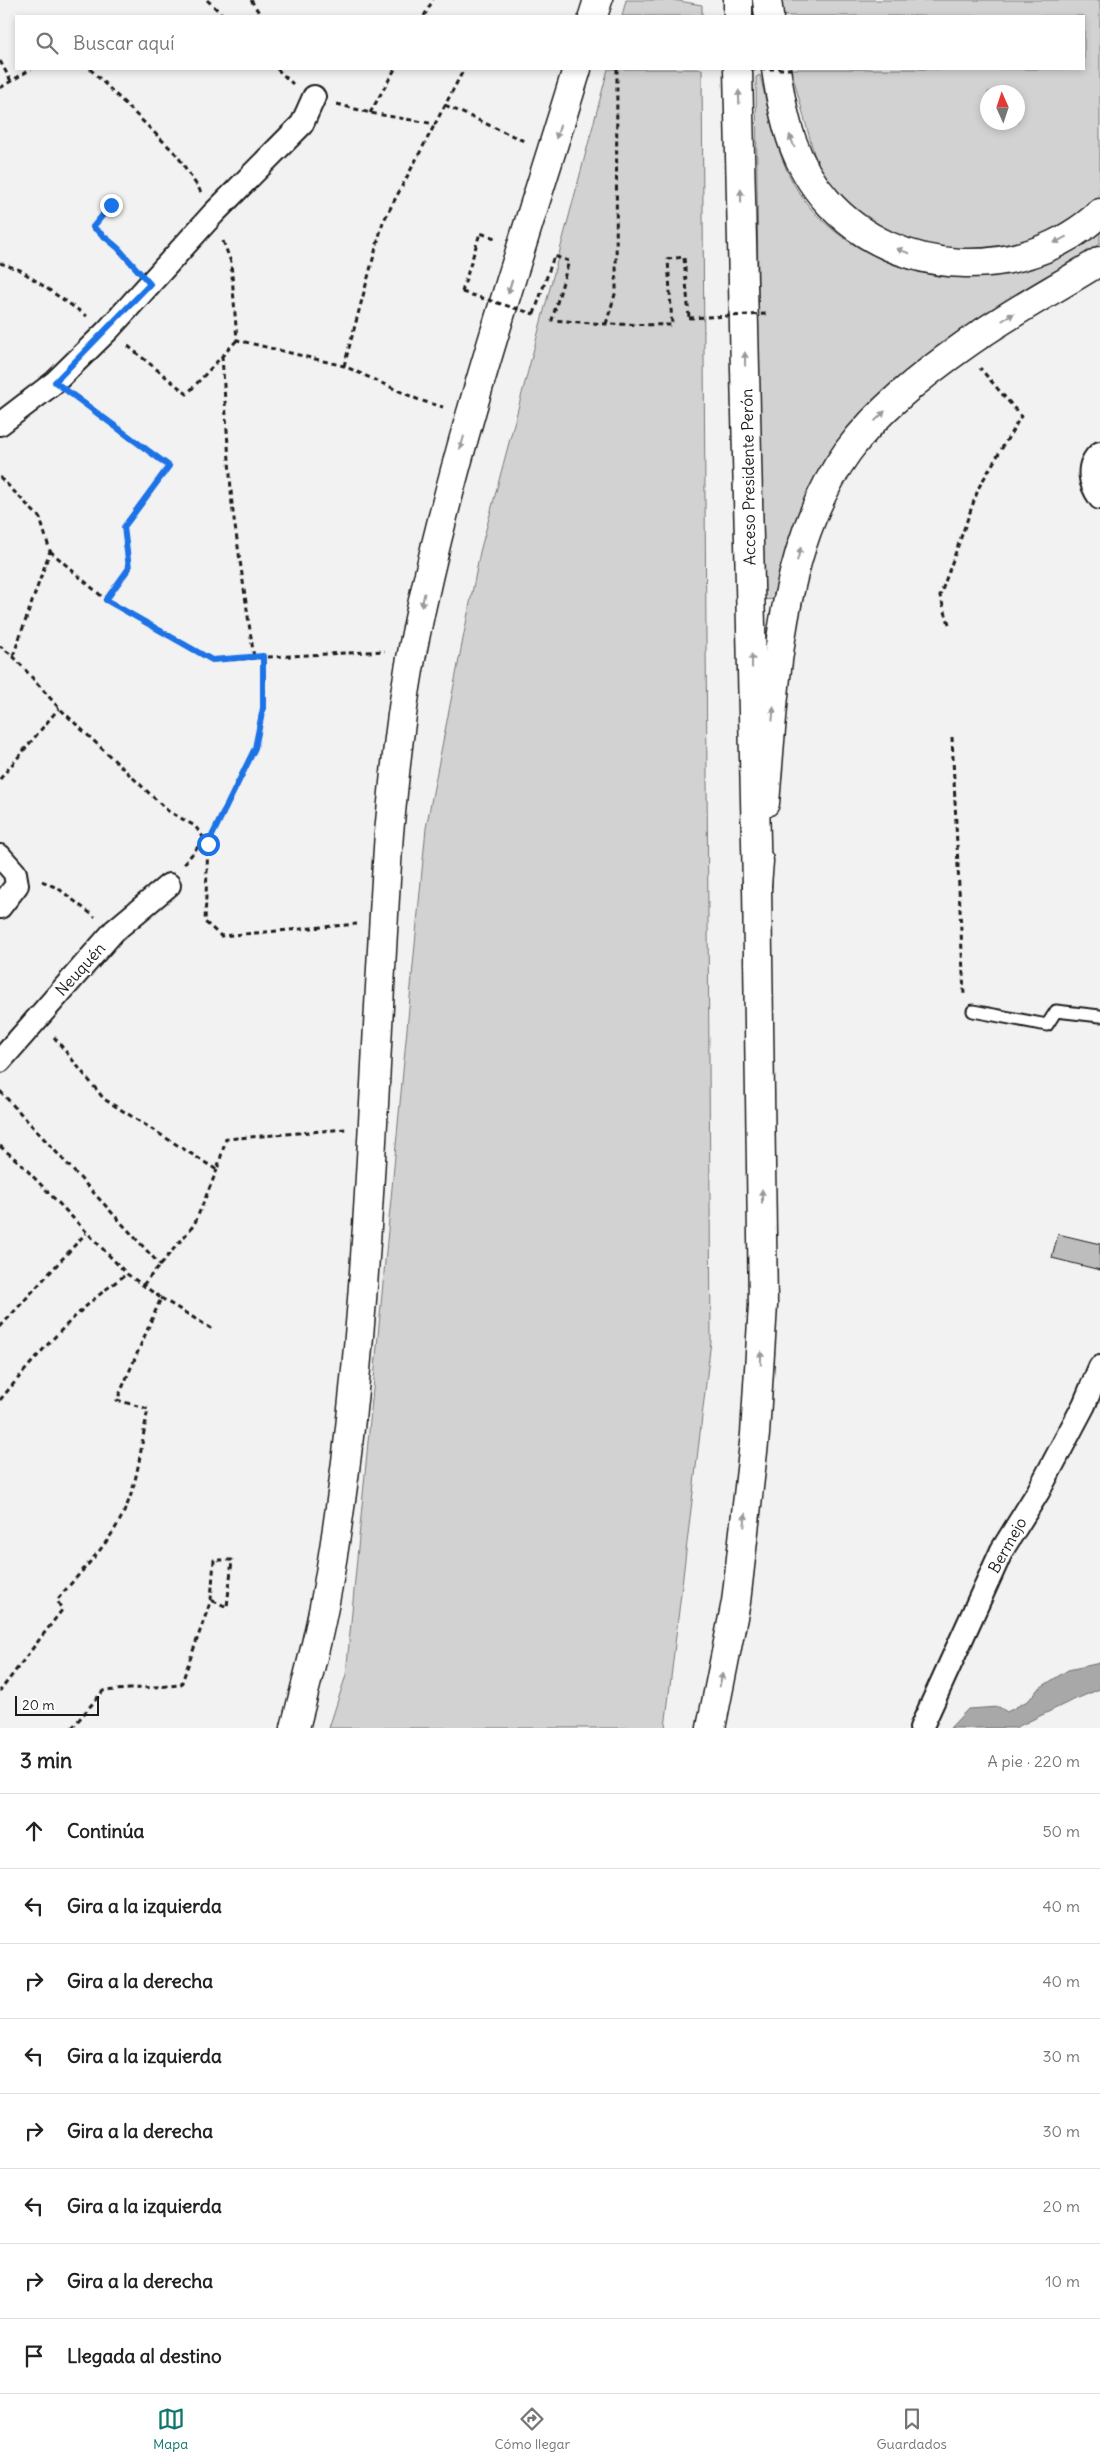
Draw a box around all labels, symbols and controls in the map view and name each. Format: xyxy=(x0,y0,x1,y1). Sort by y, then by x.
search box xyxy=(15,15,1085,70)
icon: search xyxy=(33,29,61,57)
text: Buscar aquí xyxy=(73,31,174,55)
north arrow xyxy=(980,85,1025,130)
one-way arrow xyxy=(735,88,743,104)
one-way arrow xyxy=(553,124,561,139)
one-way arrow xyxy=(788,133,796,148)
one-way arrow xyxy=(737,188,745,204)
route end xyxy=(100,194,123,217)
one-way arrow xyxy=(1053,236,1067,244)
one-way arrow xyxy=(895,247,910,255)
one-way arrow xyxy=(505,280,513,295)
one-way arrow xyxy=(1001,312,1015,321)
one-way arrow xyxy=(741,351,749,367)
street label: Acceso Presidente Perón xyxy=(736,388,760,566)
one-way arrow xyxy=(874,410,886,422)
one-way arrow xyxy=(458,435,466,450)
one-way arrow xyxy=(795,547,803,562)
one-way arrow xyxy=(419,593,427,608)
one-way arrow xyxy=(748,653,756,669)
one-way arrow xyxy=(769,706,777,722)
route start xyxy=(197,833,220,856)
street label: Neuquén xyxy=(51,938,109,1000)
one-way arrow xyxy=(758,1187,766,1203)
one-way arrow xyxy=(757,1350,765,1366)
one-way arrow xyxy=(742,1512,750,1528)
street label: Bermejo xyxy=(984,1514,1030,1576)
one-way arrow xyxy=(717,1672,725,1688)
scale bar xyxy=(15,1693,99,1716)
text: 20 m xyxy=(22,1696,55,1714)
text: 3 min xyxy=(20,1747,72,1774)
text: A pie · 220 m xyxy=(988,1751,1080,1771)
icon: ahead xyxy=(20,1817,48,1845)
text: Continúa xyxy=(67,1819,144,1843)
text: 50 m xyxy=(1042,1821,1080,1841)
icon: left xyxy=(20,1892,48,1920)
text: Gira a la izquierda xyxy=(67,1894,222,1918)
text: 40 m xyxy=(1042,1896,1080,1916)
icon: right xyxy=(20,1967,48,1995)
text: Gira a la derecha xyxy=(67,1969,213,1993)
text: 40 m xyxy=(1042,1971,1080,1991)
icon: left xyxy=(20,2042,48,2070)
text: Gira a la izquierda xyxy=(67,2044,222,2068)
text: 30 m xyxy=(1043,2046,1080,2066)
icon: right xyxy=(20,2117,48,2145)
text: Gira a la derecha xyxy=(67,2119,213,2143)
text: 30 m xyxy=(1043,2121,1080,2141)
icon: left xyxy=(20,2192,48,2220)
text: Gira a la izquierda xyxy=(67,2194,222,2218)
text: 20 m xyxy=(1043,2196,1080,2216)
icon: right xyxy=(20,2267,48,2295)
text: Gira a la derecha xyxy=(67,2269,213,2293)
text: 10 m xyxy=(1045,2271,1080,2291)
icon: arrive xyxy=(20,2342,48,2370)
text: Llegada al destino xyxy=(67,2344,222,2368)
tab: Mapa xyxy=(153,2405,188,2453)
tab: Cómo llegar xyxy=(495,2405,570,2453)
tab: Guardados xyxy=(876,2405,947,2453)

